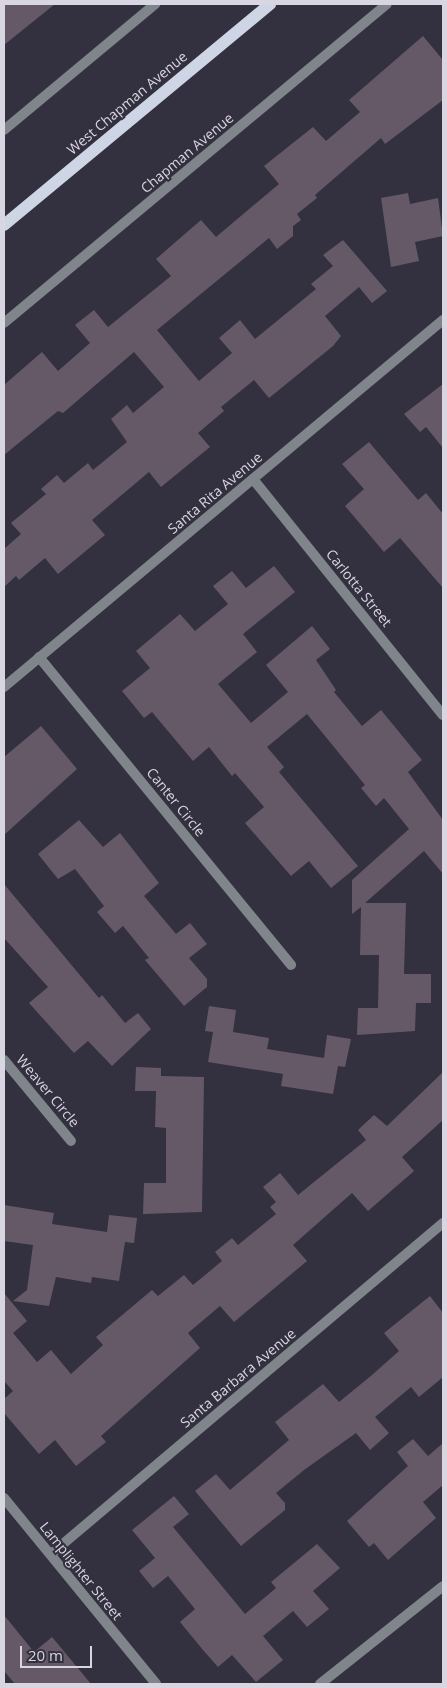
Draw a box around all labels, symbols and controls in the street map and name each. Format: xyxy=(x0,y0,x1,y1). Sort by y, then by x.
street label: West Chapman Avenue xyxy=(64,48,190,158)
street label: Chapman Avenue xyxy=(137,109,237,197)
street label: Santa Rita Avenue xyxy=(164,449,266,537)
street label: Carlotta Street xyxy=(323,546,395,630)
street label: Canter Circle xyxy=(143,764,209,840)
street label: Weaver Circle xyxy=(13,1052,83,1130)
street label: Santa Barbara Avenue xyxy=(177,1325,299,1431)
street label: Lamplighter Street xyxy=(36,1519,126,1623)
scale bar xyxy=(22,1636,95,1668)
text: 20 m xyxy=(28,1645,63,1665)

